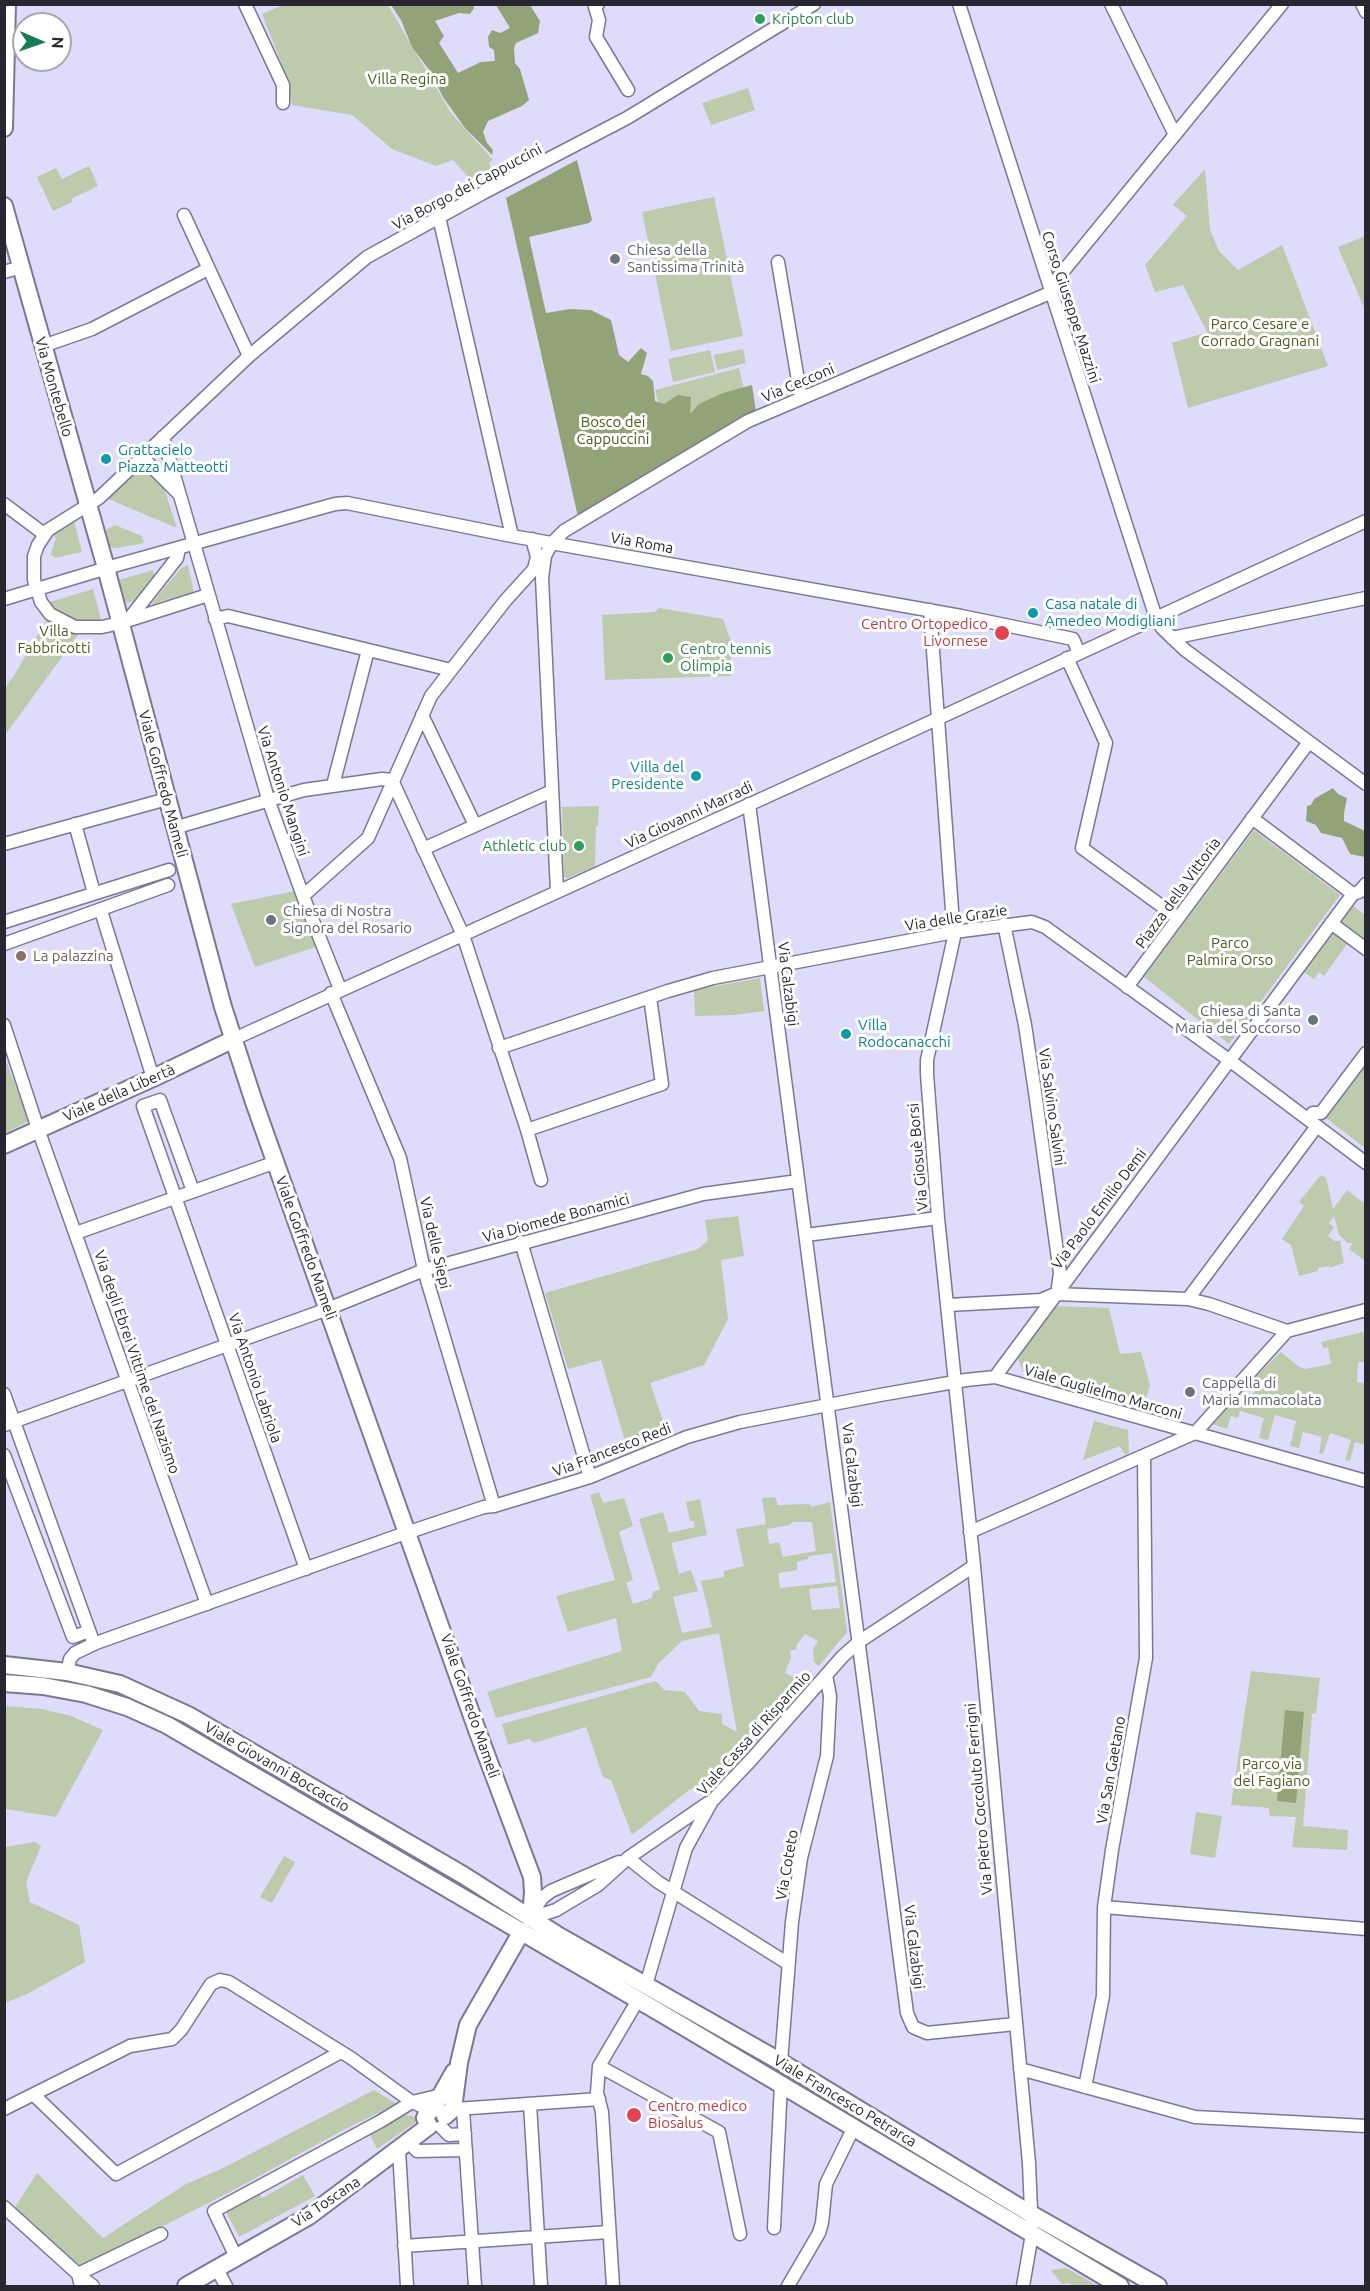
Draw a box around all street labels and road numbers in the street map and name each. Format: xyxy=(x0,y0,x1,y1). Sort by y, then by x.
street label: Via Borgo dei Cappuccini xyxy=(389,140,545,234)
street label: Corso Giuseppe Mazzini xyxy=(1038,229,1104,385)
street label: Via Montebello xyxy=(31,335,77,439)
street label: Via Cecconi xyxy=(759,360,837,406)
street label: Via Roma xyxy=(609,529,675,557)
street label: Viale Goffredo Mameli xyxy=(135,708,191,860)
street label: Via Antonio Mangini xyxy=(253,724,313,858)
street label: Via Giovanni Marradi xyxy=(622,778,756,852)
street label: Piazza della Vittoria xyxy=(1132,834,1224,952)
street label: Via delle Grazie xyxy=(903,901,1009,935)
street label: Via Calzabigi xyxy=(774,941,802,1027)
street label: Via Salvino Salvini xyxy=(1035,1047,1069,1167)
street label: Viale della Libertà xyxy=(60,1060,178,1126)
street label: Via Giosuè Borsi xyxy=(904,1102,932,1212)
street label: Via Paolo Emilio Demi xyxy=(1048,1145,1150,1273)
street label: Viale Goffredo Mameli xyxy=(272,1174,340,1322)
street label: Via Diomede Bonamici xyxy=(481,1190,631,1246)
street label: Via delle Siepi xyxy=(416,1195,454,1291)
street label: Via degli Ebrei Vittime del Nazismo xyxy=(90,1248,184,1476)
street label: Via Antonio Labriola xyxy=(224,1311,286,1445)
street label: Viale Guglielmo Marconi xyxy=(1022,1361,1184,1423)
street label: Via Francesco Redi xyxy=(550,1419,674,1481)
street label: Via Calzabigi xyxy=(838,1422,866,1508)
street label: Viale Goffredo Mameli xyxy=(437,1631,503,1781)
street label: Viale Cassa di Risparmio xyxy=(693,1667,815,1799)
street label: Via Pietro Coccoluto Ferrigni xyxy=(962,1702,996,1896)
street label: Via San Gaetano xyxy=(1093,1715,1129,1825)
street label: Viale Giovanni Boccaccio xyxy=(201,1718,353,1816)
street label: Via Coteto xyxy=(772,1828,802,1902)
street label: Via Calzabigi xyxy=(900,1904,928,1990)
street label: Viale Francesco Petrarca xyxy=(770,2051,920,2151)
street label: Via Toscana xyxy=(288,2173,364,2231)

